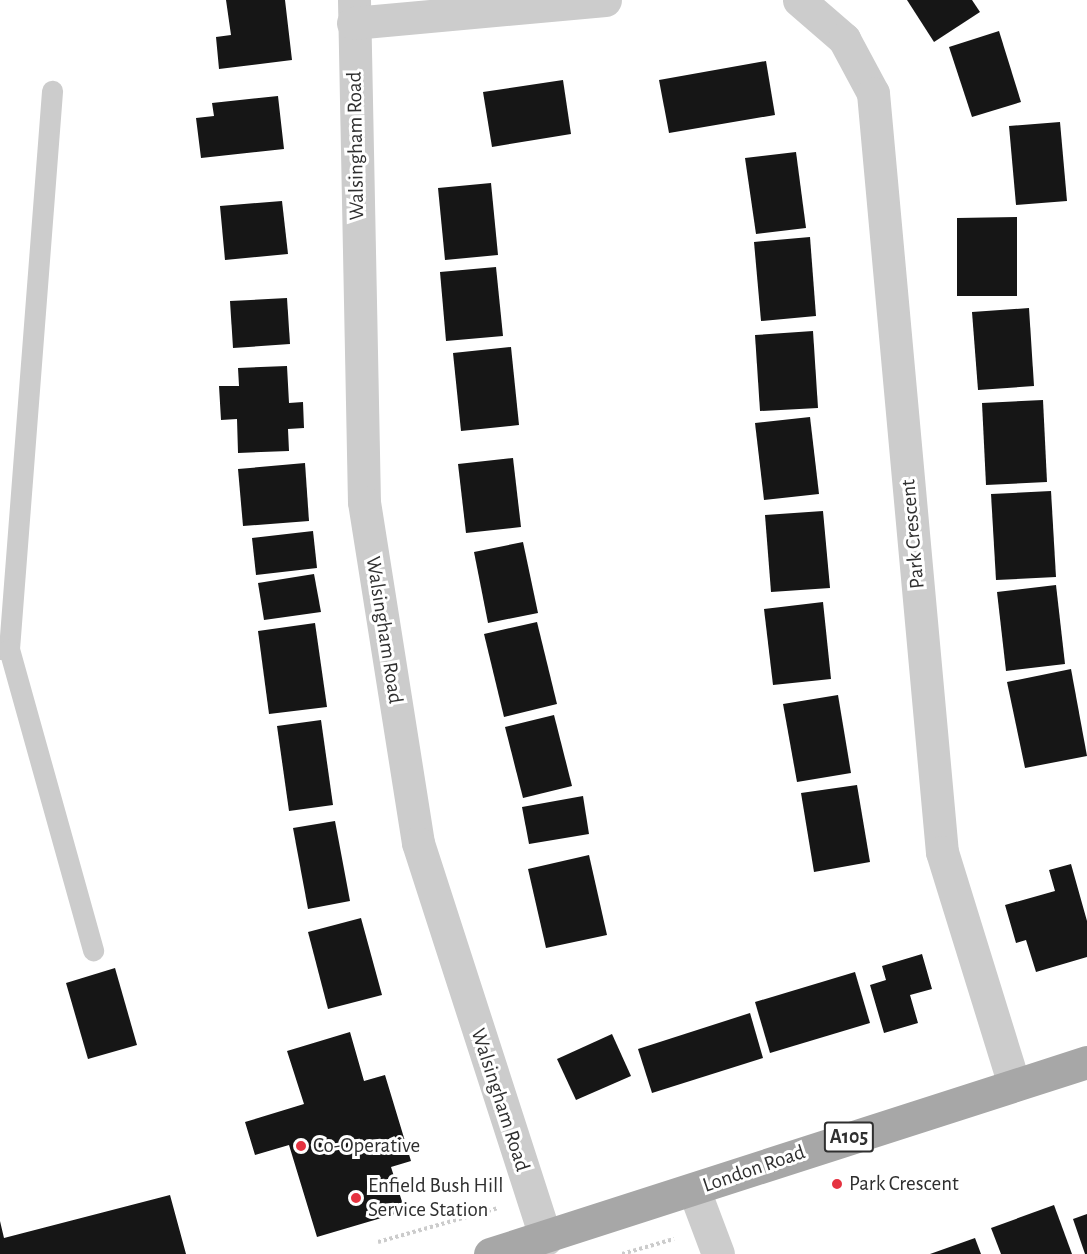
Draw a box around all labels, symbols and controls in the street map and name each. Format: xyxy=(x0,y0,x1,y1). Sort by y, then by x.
street label: Walsingham Road xyxy=(342,71,370,221)
street label: Park Crescent xyxy=(896,478,930,590)
street label: Walsingham Road xyxy=(360,555,408,705)
street label: Walsingham Road xyxy=(465,1025,535,1175)
road number: A105 xyxy=(824,1120,874,1154)
place label: Co-Operative xyxy=(313,1133,420,1159)
marker: Co-Operative xyxy=(294,1139,308,1153)
street label: London Road xyxy=(700,1140,808,1198)
place label: Park Crescent xyxy=(849,1171,959,1197)
place label: Enfield Bush Hill Service Station xyxy=(368,1173,503,1223)
marker: Park Crescent xyxy=(830,1177,844,1191)
marker: Enfield Bush Hill Service Station xyxy=(349,1191,363,1205)

